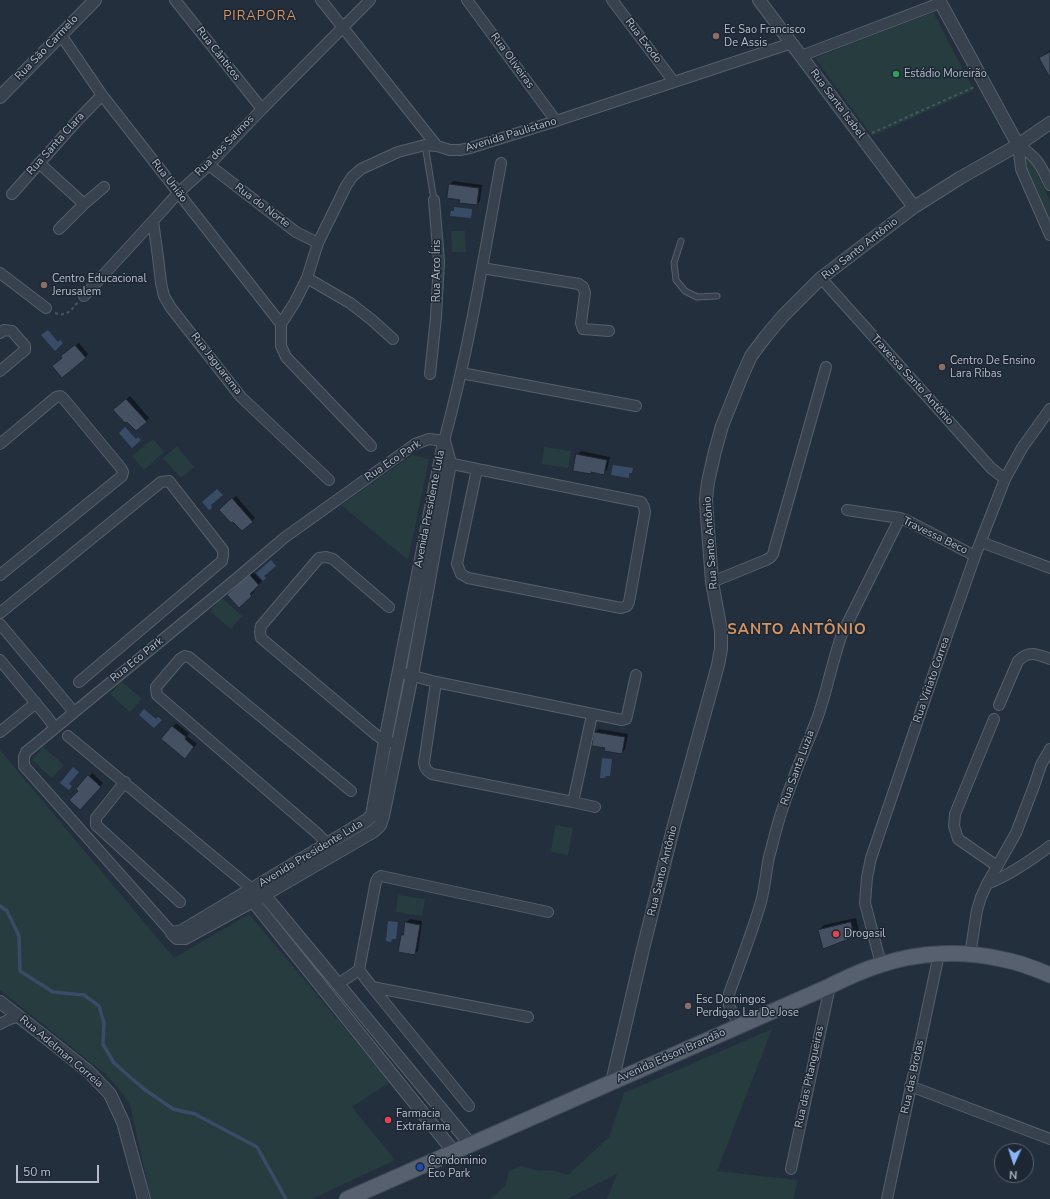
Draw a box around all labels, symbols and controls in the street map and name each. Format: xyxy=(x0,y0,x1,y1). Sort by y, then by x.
district label: PIRAPORA xyxy=(223,9,297,25)
street label: Rua São Carmelo xyxy=(13,13,81,83)
street label: Rua Exodo xyxy=(622,16,664,66)
place label: Ec Sao Francisco De Assis xyxy=(724,23,806,49)
street label: Rua Cânticos xyxy=(193,25,243,83)
street label: Rua Oliveiras xyxy=(487,31,537,91)
marker: Ec Sao Francisco De Assis xyxy=(711,31,721,41)
street label: Rua Santa Isabel xyxy=(807,67,867,141)
place label: Estádio Moreirão xyxy=(904,67,987,81)
marker: Estádio Moreirão xyxy=(891,69,901,79)
street label: Rua Santa Clara xyxy=(24,110,88,178)
street label: Rua dos Salmos xyxy=(193,113,257,179)
street label: Avenida Paulistano xyxy=(464,115,558,155)
street label: Rua União xyxy=(148,157,190,205)
street label: Rua do Norte xyxy=(232,181,292,231)
street label: Rua Santo Antônio xyxy=(819,215,901,283)
street label: Rua Arco Íris xyxy=(430,240,444,302)
place label: Centro Educacional Jerusalem xyxy=(52,272,147,298)
marker: Centro Educacional Jerusalem xyxy=(39,280,49,290)
street label: Rua Jaguarema xyxy=(188,330,244,398)
street label: Travessa Santo Antônio xyxy=(868,332,956,428)
place label: Centro De Ensino Lara Ribas xyxy=(950,354,1035,380)
marker: Centro De Ensino Lara Ribas xyxy=(937,362,947,372)
street label: Rua Eco Park xyxy=(363,438,423,484)
street label: Avenida Presidente Lula xyxy=(412,449,448,569)
street label: Rua Santo Antônio xyxy=(701,496,721,590)
street label: Travessa Beco xyxy=(900,515,970,557)
district label: SANTO ANTÔNIO xyxy=(727,621,867,639)
street label: Rua Eco Park xyxy=(108,635,166,685)
street label: Rua Viriato Correa xyxy=(911,635,953,725)
street label: Rua Santa Luzia xyxy=(778,729,818,807)
street label: Avenida Presidente Lula xyxy=(256,818,366,890)
street label: Rua Santo Antônio xyxy=(645,824,681,918)
place label: Drogasil xyxy=(844,927,886,941)
marker: Drogasil xyxy=(831,929,841,939)
place label: Esc Domingos Perdigao Lar De Jose xyxy=(696,993,799,1019)
marker: Esc Domingos Perdigao Lar De Jose xyxy=(683,1001,693,1011)
street label: Rua Adelman Correia xyxy=(16,1013,106,1091)
street label: Rua das Pitangueiras xyxy=(793,1025,827,1129)
street label: Avenida Edson Brandão xyxy=(614,1026,728,1086)
street label: Rua das Brotas xyxy=(899,1039,927,1115)
place label: Farmacia Extrafarma xyxy=(396,1107,450,1133)
marker: Farmacia Extrafarma xyxy=(383,1115,393,1125)
north arrow xyxy=(994,1143,1034,1183)
place label: Condominio Eco Park xyxy=(428,1154,487,1180)
scale bar xyxy=(18,1157,101,1183)
marker: Condominio Eco Park xyxy=(415,1162,425,1172)
text: 50 m xyxy=(23,1164,51,1180)
text: N xyxy=(1009,1167,1018,1182)

